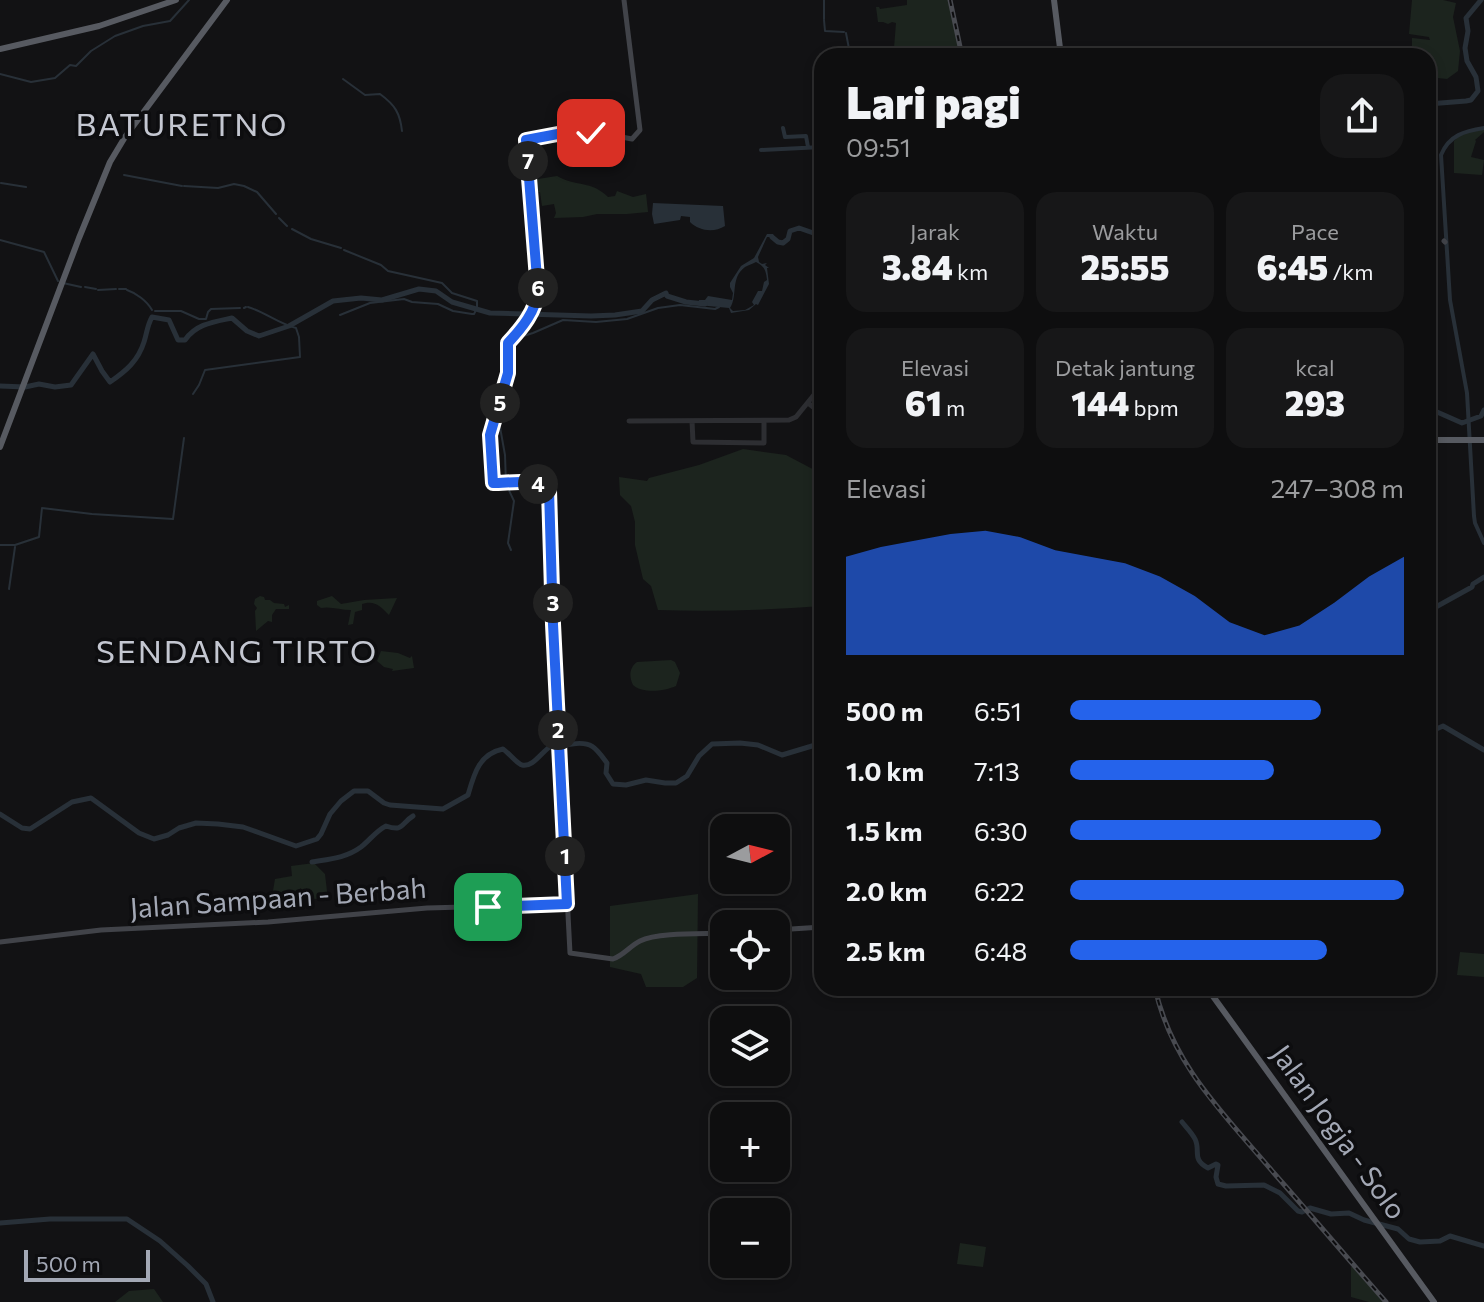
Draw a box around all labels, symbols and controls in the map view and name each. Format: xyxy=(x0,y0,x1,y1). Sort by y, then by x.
text: Lari pagi xyxy=(846,74,1021,128)
button: share xyxy=(1320,74,1404,158)
pin xyxy=(557,99,625,167)
district label: BATURETNO xyxy=(76,103,288,143)
icon: check xyxy=(569,111,613,155)
text: 09:51 xyxy=(846,131,911,162)
pin: 7 xyxy=(508,141,548,181)
text: 7 xyxy=(522,147,534,174)
text: Jarak xyxy=(910,218,960,245)
text: Waktu xyxy=(1092,218,1158,245)
text: Pace xyxy=(1291,218,1339,245)
text: 3.84 xyxy=(882,245,953,287)
text: 25:55 xyxy=(1080,245,1170,287)
text: 6:45 xyxy=(1257,245,1328,287)
text: km xyxy=(953,258,988,285)
text: /km xyxy=(1328,258,1373,285)
pin: 6 xyxy=(518,268,558,308)
text: 6 xyxy=(531,274,545,301)
text: Elevasi xyxy=(901,354,969,381)
text: Detak jantung xyxy=(1055,354,1195,381)
text: kcal xyxy=(1295,354,1335,381)
text: 61 xyxy=(905,381,942,423)
text: 144 xyxy=(1071,381,1129,423)
text: 293 xyxy=(1285,381,1345,423)
pin: 5 xyxy=(480,383,520,423)
text: 5 xyxy=(494,389,506,416)
text: m xyxy=(942,394,965,421)
text: bpm xyxy=(1129,394,1179,421)
pin: 4 xyxy=(518,464,558,504)
text: 4 xyxy=(531,470,545,497)
text: Elevasi xyxy=(846,472,927,503)
text: 247–308 m xyxy=(1271,472,1404,503)
pin: 3 xyxy=(533,583,573,623)
text: 3 xyxy=(547,589,559,616)
district label: SENDANG TIRTO xyxy=(96,630,378,670)
text: 500 m xyxy=(846,695,923,726)
text: 6:51 xyxy=(974,695,1022,726)
pin: 2 xyxy=(538,710,578,750)
text: 2 xyxy=(552,716,564,743)
text: 1.0 km xyxy=(846,755,924,786)
text: 7:13 xyxy=(974,755,1020,786)
north arrow xyxy=(710,814,790,894)
map controls xyxy=(710,814,790,1278)
text: 1.5 km xyxy=(846,815,922,846)
text: 6:30 xyxy=(974,815,1028,846)
pin: 1 xyxy=(545,836,585,876)
text: 1 xyxy=(560,842,570,869)
street label: Jalan Sampaan - Berbah xyxy=(129,870,427,924)
pin xyxy=(454,873,522,941)
text: 2.0 km xyxy=(846,875,927,906)
text: 6:22 xyxy=(974,875,1025,906)
icon: arrive xyxy=(466,885,510,929)
button: locate xyxy=(710,910,790,990)
text: 2.5 km xyxy=(846,935,925,966)
text: 6:48 xyxy=(974,935,1027,966)
button: layers xyxy=(710,1006,790,1086)
street label: Jalan Jogja - Solo xyxy=(1265,1038,1414,1225)
button: + xyxy=(710,1102,790,1182)
button: − xyxy=(710,1198,790,1278)
scale bar xyxy=(24,1246,150,1282)
text: 500 m xyxy=(36,1250,101,1277)

